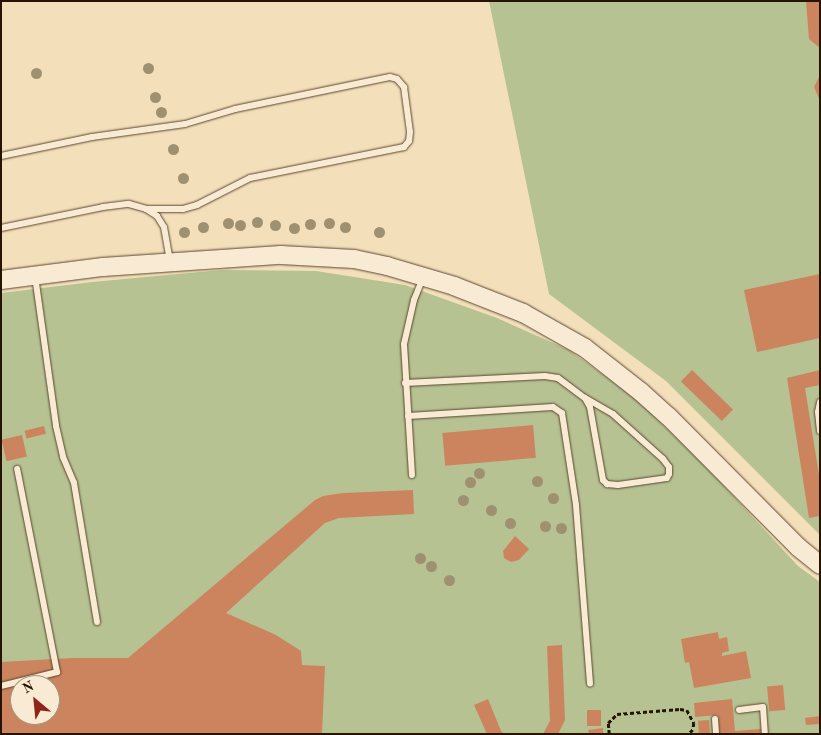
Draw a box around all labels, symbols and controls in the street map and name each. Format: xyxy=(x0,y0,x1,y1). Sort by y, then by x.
north arrow xyxy=(10,675,60,725)
text: N xyxy=(20,679,36,696)

